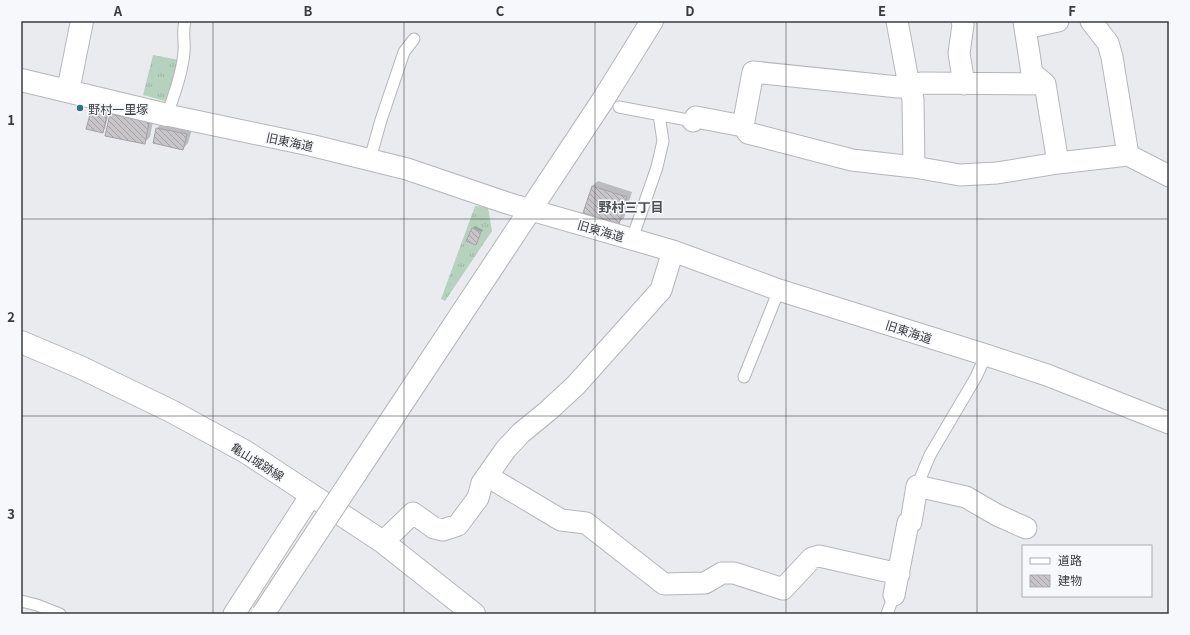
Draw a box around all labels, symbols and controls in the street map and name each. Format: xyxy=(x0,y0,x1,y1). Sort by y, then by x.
text: A xyxy=(113,1,123,20)
text: B xyxy=(304,1,313,20)
text: C xyxy=(496,1,505,20)
text: D xyxy=(685,1,695,20)
text: E xyxy=(878,1,886,20)
text: F xyxy=(1068,1,1076,20)
place label: 野村一里塚 xyxy=(88,100,148,117)
marker: 野村一里塚 xyxy=(75,103,85,113)
text: 1 xyxy=(7,110,15,129)
street label: 旧東海道 xyxy=(265,128,315,154)
district label: 野村三丁目 xyxy=(598,197,664,216)
street label: 旧東海道 xyxy=(576,215,626,245)
text: 2 xyxy=(7,307,15,326)
street label: 旧東海道 xyxy=(884,315,934,347)
street label: 亀山城跡線 xyxy=(228,438,288,484)
text: 3 xyxy=(7,504,15,523)
legend xyxy=(1022,545,1152,597)
text: 道路 xyxy=(1058,551,1082,568)
text: 建物 xyxy=(1058,571,1082,588)

